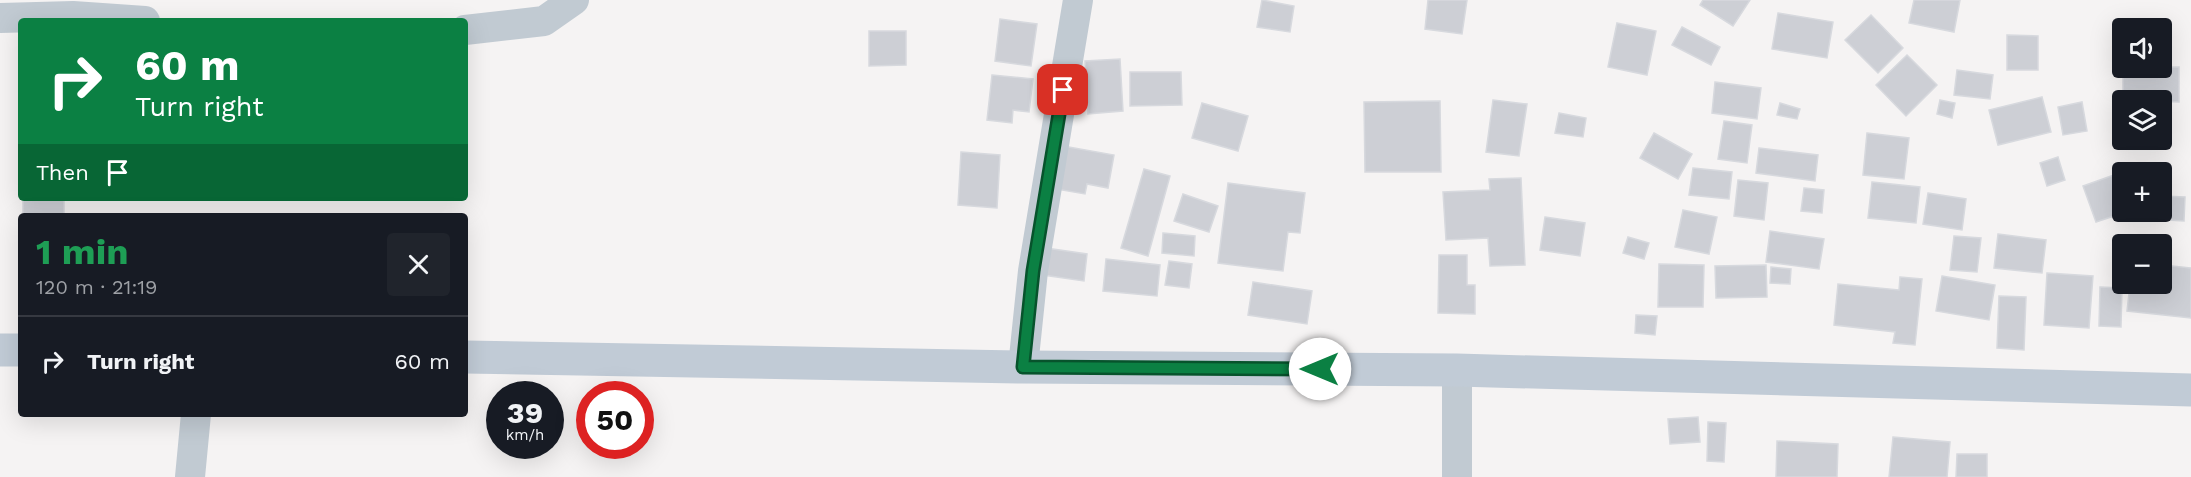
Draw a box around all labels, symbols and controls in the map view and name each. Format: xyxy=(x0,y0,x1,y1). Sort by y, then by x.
map controls xyxy=(2112,18,2172,294)
button: sound xyxy=(2112,18,2172,78)
text: 60 m xyxy=(135,41,239,90)
icon: right xyxy=(36,42,114,120)
pin xyxy=(1037,64,1088,115)
icon: arrive xyxy=(1046,73,1079,106)
button: layers xyxy=(2112,90,2172,150)
text: Turn right xyxy=(135,91,264,123)
icon: arrive xyxy=(101,156,134,189)
text: Then xyxy=(36,160,89,185)
button: + xyxy=(2112,162,2172,222)
text: 1 min xyxy=(36,231,128,273)
button: close xyxy=(387,233,450,296)
button: − xyxy=(2112,234,2172,294)
text: 120 m · 21:19 xyxy=(36,275,157,299)
position arrow xyxy=(1288,337,1352,401)
icon: right xyxy=(36,345,69,378)
text: Turn right xyxy=(87,349,194,374)
text: 60 m xyxy=(394,349,450,374)
speed limit sign: 50 xyxy=(576,381,654,459)
text: 39 xyxy=(507,395,543,430)
text: km/h xyxy=(506,426,544,444)

